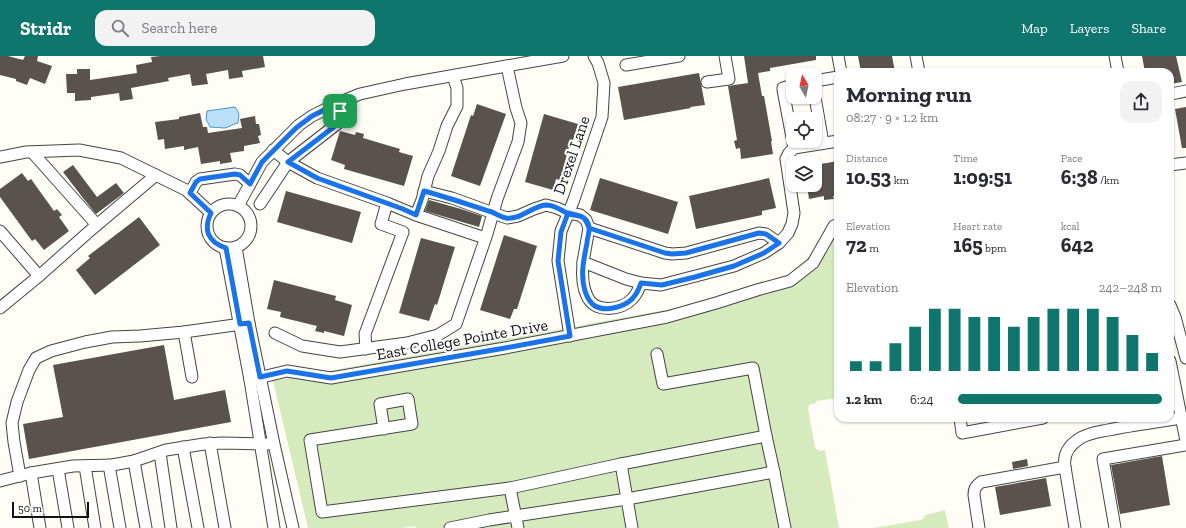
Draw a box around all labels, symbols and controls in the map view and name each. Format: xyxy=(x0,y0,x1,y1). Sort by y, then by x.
search box xyxy=(95,10,375,46)
text: Stridr xyxy=(20,17,71,40)
icon: search xyxy=(109,17,131,39)
text: Search here xyxy=(141,19,217,37)
text: Map xyxy=(1021,20,1048,37)
text: Layers xyxy=(1070,20,1109,37)
text: Share xyxy=(1131,20,1166,37)
north arrow xyxy=(786,68,822,104)
map controls xyxy=(786,68,822,192)
text: Morning run xyxy=(846,81,972,108)
button: share xyxy=(1120,81,1162,123)
pin xyxy=(323,94,357,128)
icon: arrive xyxy=(329,100,351,122)
text: 08:27 · 9 × 1.2 km xyxy=(846,110,938,125)
button: locate xyxy=(786,112,822,148)
street label: Drexel Lane xyxy=(549,113,594,197)
text: Distance xyxy=(846,152,888,165)
text: Time xyxy=(953,152,978,165)
text: Pace xyxy=(1061,152,1082,165)
button: layers xyxy=(786,156,822,192)
text: 10.53 xyxy=(846,165,891,189)
text: 1:09:51 xyxy=(953,165,1012,189)
text: 6:38 xyxy=(1061,165,1098,189)
text: km xyxy=(891,174,909,187)
text: /km xyxy=(1098,174,1119,187)
text: Elevation xyxy=(846,220,890,233)
text: Heart rate xyxy=(953,220,1002,233)
text: kcal xyxy=(1061,220,1080,233)
text: 72 xyxy=(846,233,867,257)
text: 165 xyxy=(953,233,983,257)
text: 642 xyxy=(1061,233,1094,257)
text: m xyxy=(867,242,879,255)
text: bpm xyxy=(983,242,1007,255)
text: Elevation xyxy=(846,280,898,295)
text: 242–248 m xyxy=(1099,280,1162,295)
street label: East College Pointe Drive xyxy=(375,315,549,364)
text: 1.2 km xyxy=(846,392,882,407)
text: 6:24 xyxy=(910,392,934,407)
scale bar xyxy=(12,500,89,519)
text: 50 m xyxy=(18,502,42,515)

